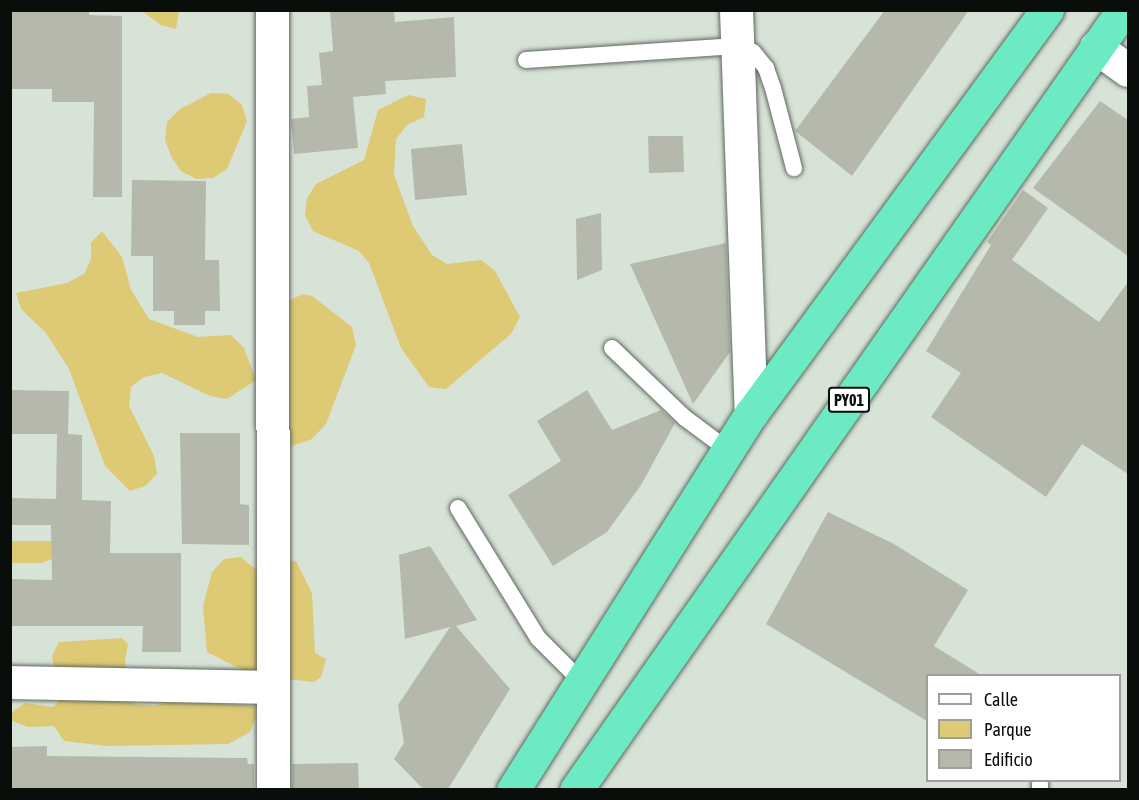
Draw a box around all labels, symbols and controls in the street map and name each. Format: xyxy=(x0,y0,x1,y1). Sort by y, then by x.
road number: PY01 xyxy=(828,387,870,413)
legend xyxy=(926,674,1121,782)
text: Calle xyxy=(984,689,1018,710)
text: Parque xyxy=(984,719,1032,740)
text: Edificio xyxy=(984,749,1033,770)

